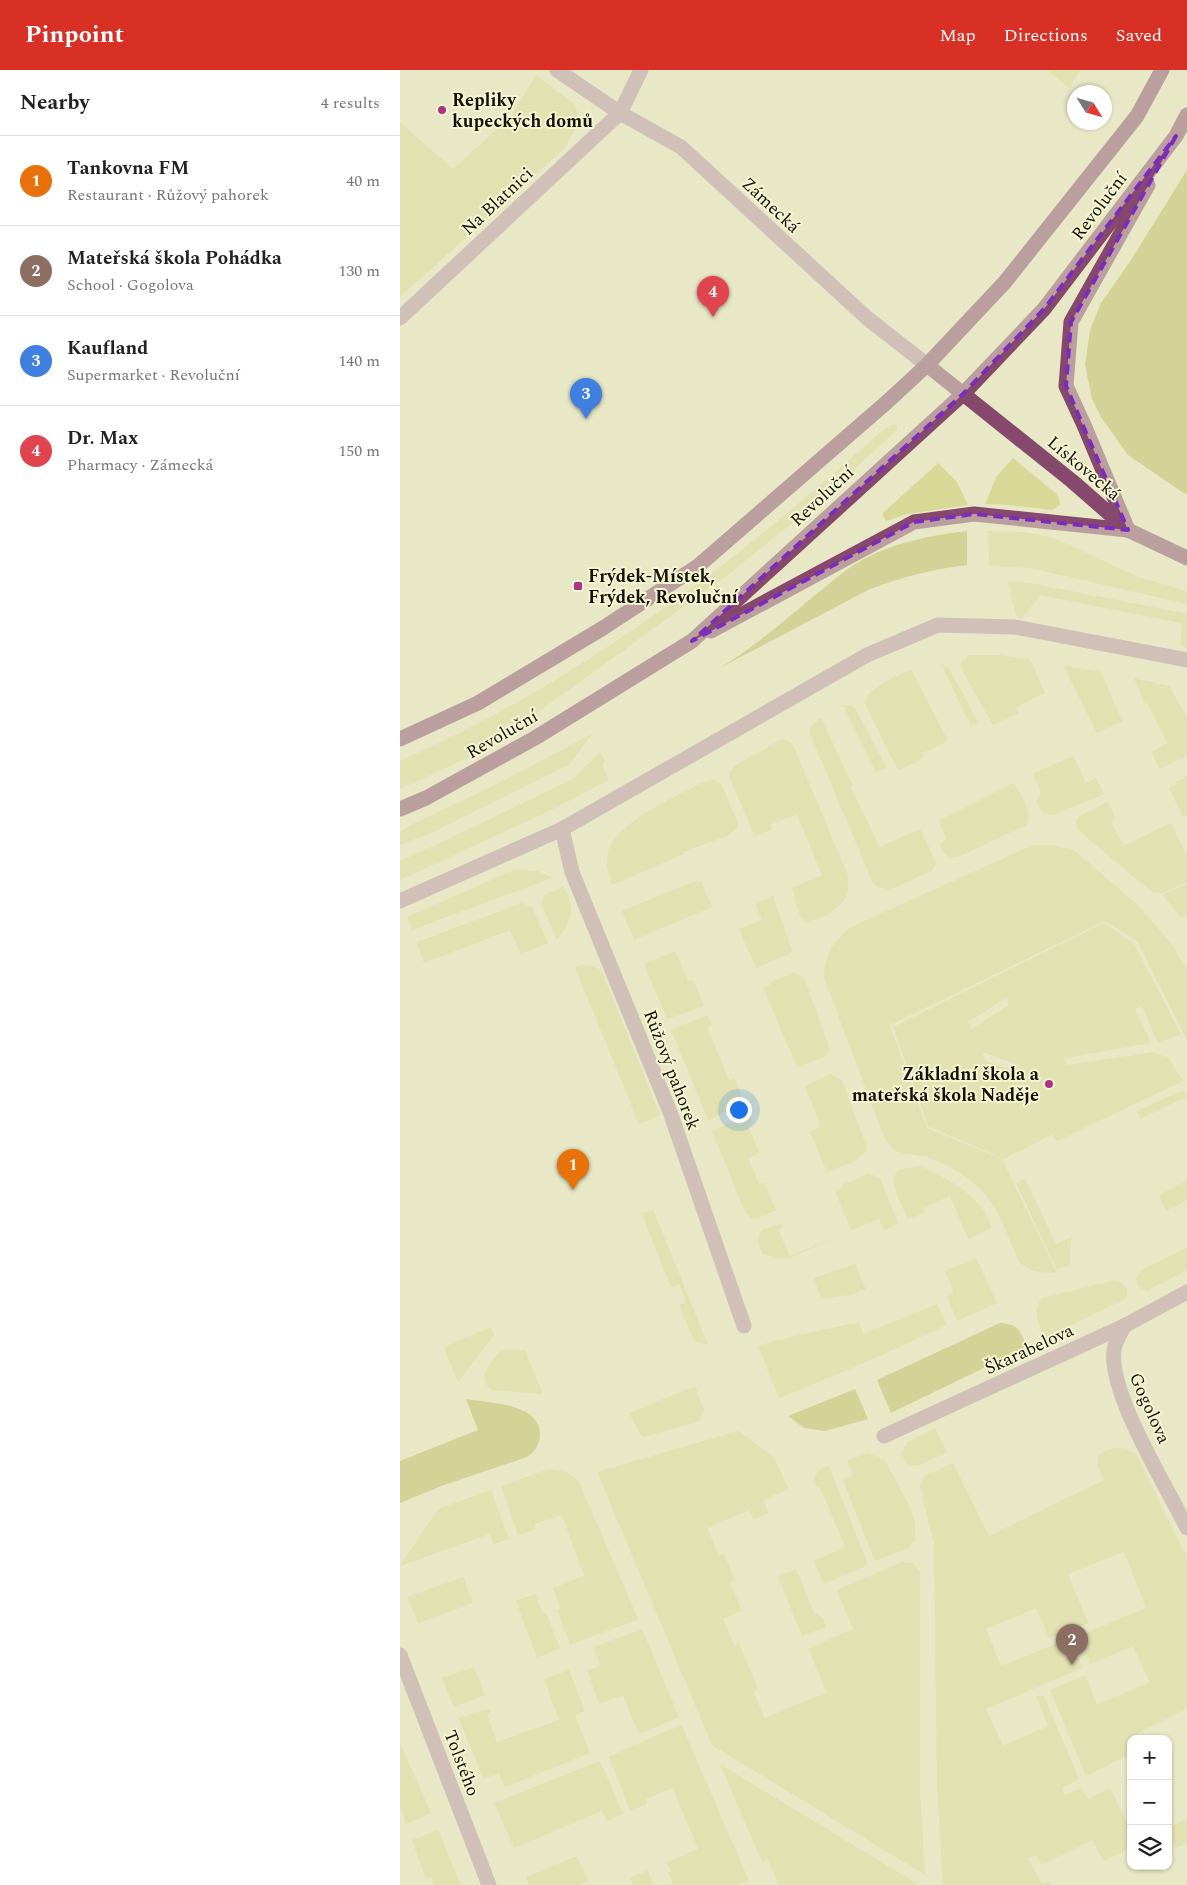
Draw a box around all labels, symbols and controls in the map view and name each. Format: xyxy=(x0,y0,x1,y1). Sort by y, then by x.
text: Pinpoint xyxy=(25,17,124,53)
text: Map xyxy=(940,22,976,49)
text: Directions xyxy=(1004,22,1088,49)
text: Saved xyxy=(1116,22,1162,49)
north arrow xyxy=(1067,85,1112,130)
text: Nearby xyxy=(20,87,90,119)
place label: Repliky kupeckých domů xyxy=(452,87,593,135)
text: 4 results xyxy=(321,91,380,115)
marker: Repliky kupeckých domů xyxy=(436,104,448,116)
text: Tankovna FM xyxy=(67,154,189,183)
street label: Na Blatnici xyxy=(455,161,539,242)
street label: Revoluční xyxy=(1065,166,1135,246)
text: 1 xyxy=(32,169,40,193)
text: 40 m xyxy=(346,169,380,193)
street label: Zámecká xyxy=(735,171,806,240)
text: Restaurant · Růžový pahorek xyxy=(67,183,269,207)
text: Mateřská škola Pohádka xyxy=(67,244,282,273)
text: 2 xyxy=(32,259,40,283)
text: 130 m xyxy=(338,259,380,283)
text: School · Gogolova xyxy=(67,273,194,297)
pin: 4 xyxy=(697,276,729,317)
text: Kaufland xyxy=(67,334,148,363)
text: 3 xyxy=(32,349,40,373)
text: 140 m xyxy=(338,349,380,373)
text: Supermarket · Revoluční xyxy=(67,363,240,387)
pin: 3 xyxy=(570,378,602,419)
text: Dr. Max xyxy=(67,424,138,453)
street label: Lískovecká xyxy=(1041,430,1126,507)
text: 4 xyxy=(32,439,40,463)
text: 150 m xyxy=(338,439,380,463)
text: Pharmacy · Zámecká xyxy=(67,453,213,477)
street label: Revoluční xyxy=(784,459,861,533)
place label: Frýdek-Místek, Frýdek, Revoluční xyxy=(588,563,739,611)
marker: Frýdek-Místek, Frýdek, Revoluční xyxy=(572,580,584,592)
street label: Revoluční xyxy=(461,702,544,766)
street label: Růžový pahorek xyxy=(636,1006,707,1134)
place label: Základní škola a mateřská škola Naděje xyxy=(852,1061,1040,1109)
marker: Základní škola a mateřská škola Naděje xyxy=(1043,1078,1055,1090)
your location xyxy=(726,1097,752,1123)
pin: 1 xyxy=(557,1149,589,1190)
street label: Škarabelova xyxy=(980,1317,1078,1382)
street label: Gogolova xyxy=(1122,1368,1177,1448)
pin: 2 xyxy=(1056,1624,1088,1665)
street label: Tolstého xyxy=(437,1726,487,1800)
map controls xyxy=(1127,1735,1172,1870)
button: + xyxy=(1127,1735,1172,1780)
button: − xyxy=(1127,1780,1172,1825)
button: layers xyxy=(1127,1825,1172,1870)

